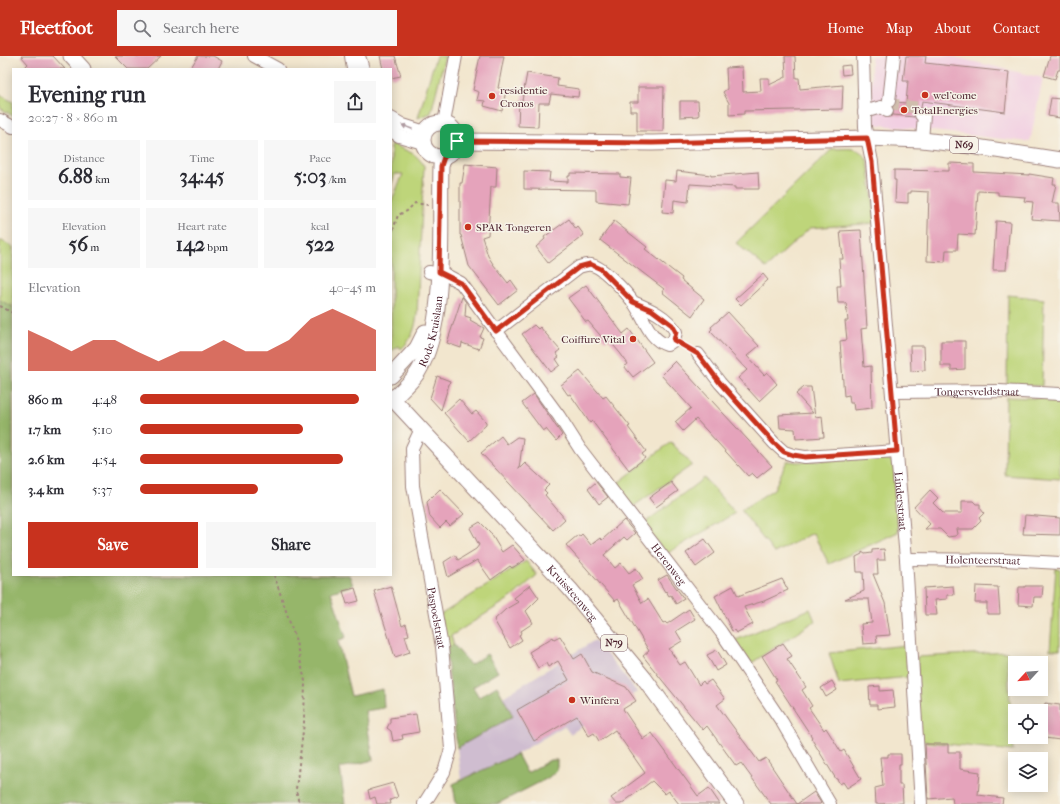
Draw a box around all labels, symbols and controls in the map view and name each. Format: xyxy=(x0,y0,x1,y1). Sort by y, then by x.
search box xyxy=(117,10,397,46)
text: Fleetfoot xyxy=(20,17,93,39)
icon: search xyxy=(131,17,153,39)
text: Search here xyxy=(163,19,239,37)
text: Home xyxy=(827,20,864,37)
text: Map xyxy=(886,20,913,37)
text: About xyxy=(935,20,971,37)
text: Contact xyxy=(993,20,1040,37)
button: share xyxy=(334,81,376,123)
text: Evening run xyxy=(28,82,146,108)
place label: residentie Cronos xyxy=(500,84,548,110)
place label: wel'come xyxy=(932,89,977,102)
marker: wel'come xyxy=(920,90,930,100)
marker: residentie Cronos xyxy=(487,91,497,101)
place label: TotalEnergies xyxy=(912,104,978,117)
marker: TotalEnergies xyxy=(899,105,909,115)
text: 20:27 · 8 × 860 m xyxy=(28,110,118,125)
one-way arrow xyxy=(401,123,413,129)
pin xyxy=(440,124,474,158)
icon: arrive xyxy=(446,130,468,152)
road number: N69 xyxy=(950,137,978,153)
text: Distance xyxy=(63,152,105,165)
text: Time xyxy=(190,152,215,165)
text: Pace xyxy=(309,152,331,165)
text: 6.88 xyxy=(58,165,93,188)
text: 34:45 xyxy=(180,165,224,188)
text: 5:03 xyxy=(294,165,326,188)
text: km xyxy=(93,173,110,186)
text: /km xyxy=(326,173,346,186)
text: Elevation xyxy=(62,220,106,233)
text: Heart rate xyxy=(177,220,227,233)
text: kcal xyxy=(311,220,329,233)
place label: SPAR Tongeren xyxy=(476,221,552,234)
marker: SPAR Tongeren xyxy=(463,222,473,232)
text: 56 xyxy=(69,233,88,256)
text: 142 xyxy=(176,233,205,256)
text: 522 xyxy=(305,233,335,256)
text: m xyxy=(88,241,100,254)
text: bpm xyxy=(205,241,228,254)
text: Elevation xyxy=(28,280,81,295)
text: 40–45 m xyxy=(329,280,376,295)
street label: Rode Kruislaan xyxy=(415,294,445,369)
place label: Coiffure Vital xyxy=(561,333,625,346)
marker: Coiffure Vital xyxy=(628,334,638,344)
street label: Tongersveldstraat xyxy=(935,384,1020,398)
text: 860 m xyxy=(28,392,62,407)
text: 4:48 xyxy=(92,392,117,407)
text: 1.7 km xyxy=(28,422,61,437)
text: 5:10 xyxy=(92,422,113,437)
text: 2.6 km xyxy=(28,452,65,467)
text: 4:54 xyxy=(92,452,116,467)
street label: Linderstraat xyxy=(892,471,910,531)
text: 3.4 km xyxy=(28,482,64,497)
text: 5:37 xyxy=(92,482,112,497)
button: Save xyxy=(28,522,198,568)
button: Share xyxy=(206,522,376,568)
street label: Herenweg xyxy=(648,541,689,588)
street label: Holenteerstraat xyxy=(945,553,1021,567)
street label: Kruissteenweg xyxy=(544,562,601,624)
street label: Paspoelstraat xyxy=(425,586,449,650)
road number: N79 xyxy=(601,635,627,651)
north arrow xyxy=(1008,656,1048,696)
map controls xyxy=(1008,656,1048,792)
place label: Winfera xyxy=(579,694,620,707)
marker: Winfera xyxy=(567,695,577,705)
button: locate xyxy=(1008,704,1048,744)
button: layers xyxy=(1008,752,1048,792)

